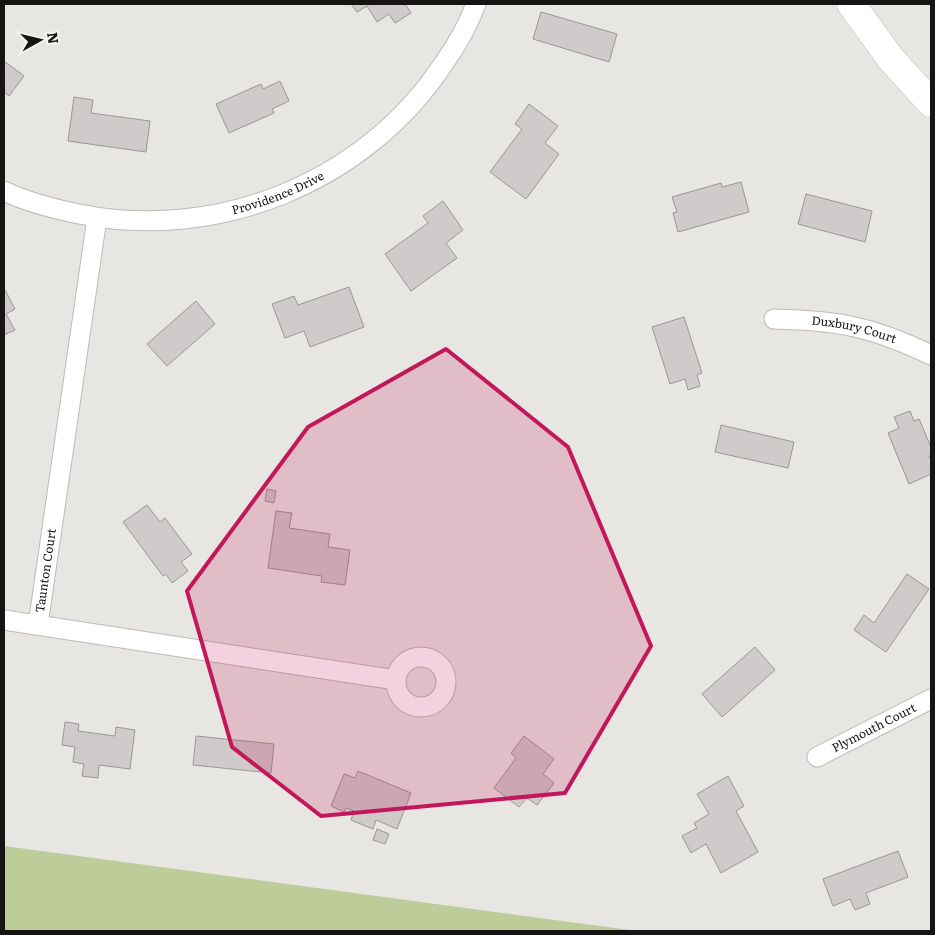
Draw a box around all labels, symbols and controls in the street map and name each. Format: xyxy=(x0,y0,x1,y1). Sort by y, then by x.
north arrow xyxy=(15,15,65,65)
text: N xyxy=(43,31,65,46)
street label: Providence Drive xyxy=(230,166,327,218)
street label: Duxbury Court xyxy=(811,311,900,347)
street label: Taunton Court xyxy=(30,527,60,614)
street label: Plymouth Court xyxy=(828,698,919,756)

